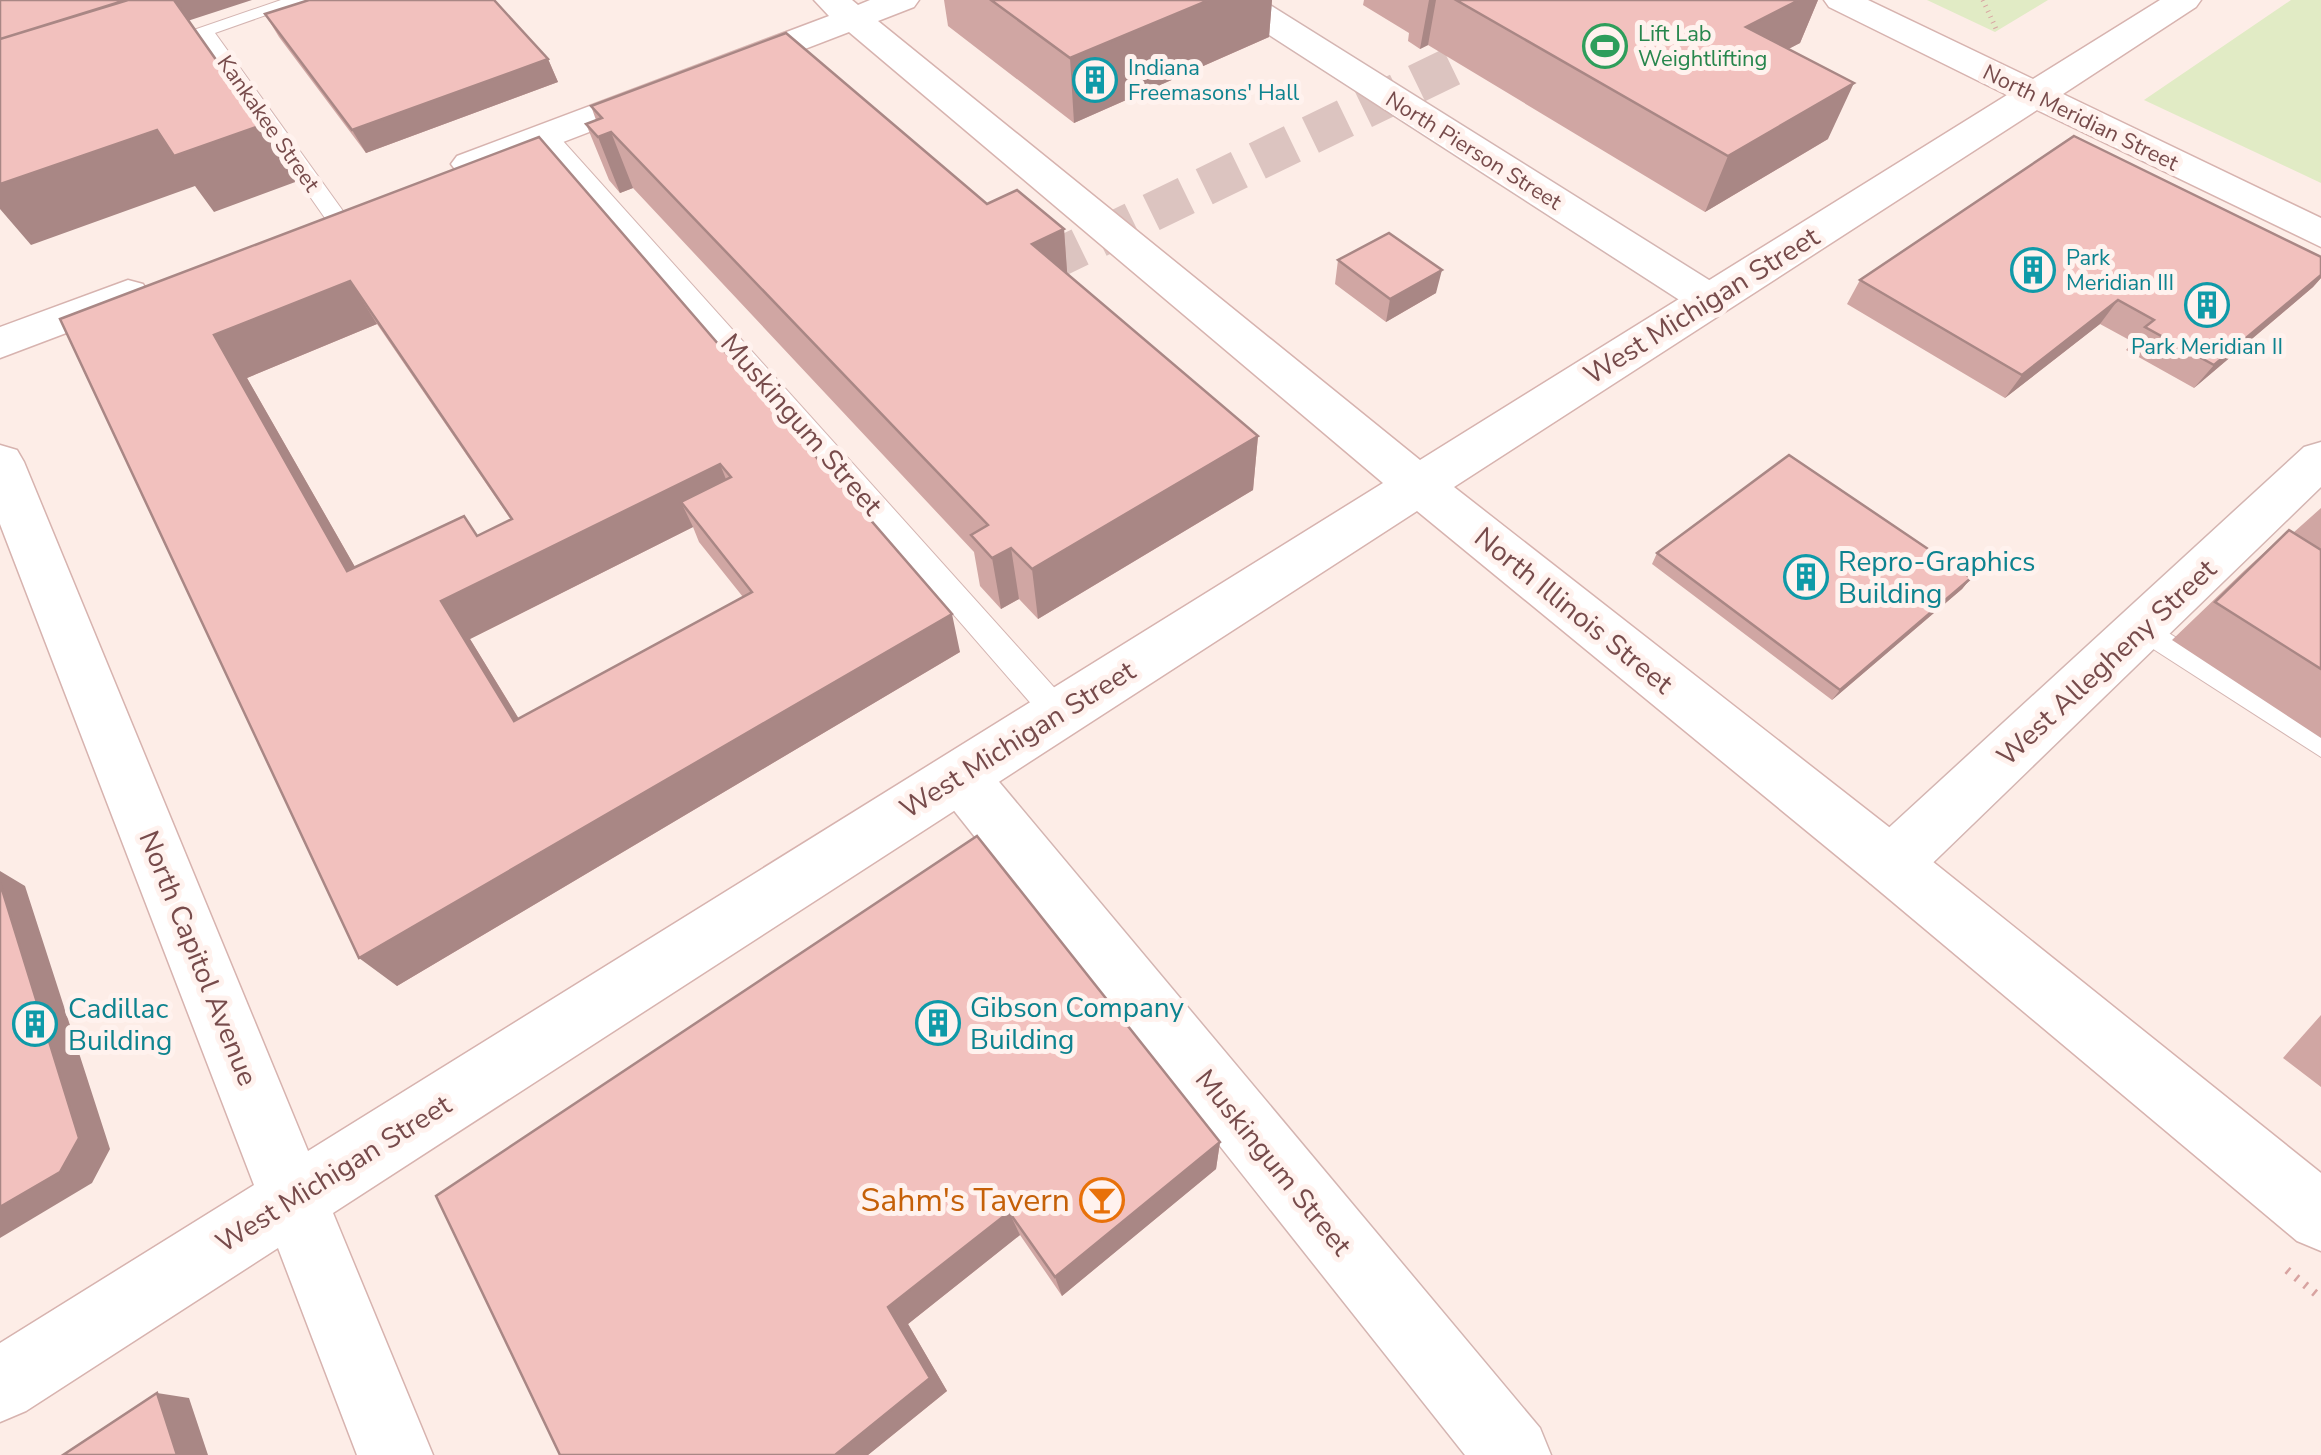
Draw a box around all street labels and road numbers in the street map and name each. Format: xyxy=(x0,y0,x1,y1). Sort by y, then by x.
street label: Kankakee Street xyxy=(210,49,327,198)
street label: North Meridian Street xyxy=(1978,57,2184,178)
street label: North Pierson Street xyxy=(1380,85,1567,217)
street label: West Michigan Street xyxy=(1577,218,1827,394)
street label: Muskingum Street xyxy=(712,326,891,524)
street label: North Illinois Street xyxy=(1466,519,1681,703)
street label: West Allegheny Street xyxy=(1989,551,2225,775)
street label: West Michigan Street xyxy=(893,652,1143,828)
street label: North Capitol Avenue xyxy=(130,825,267,1092)
street label: Muskingum Street xyxy=(1186,1062,1360,1264)
street label: West Michigan Street xyxy=(209,1086,459,1262)

